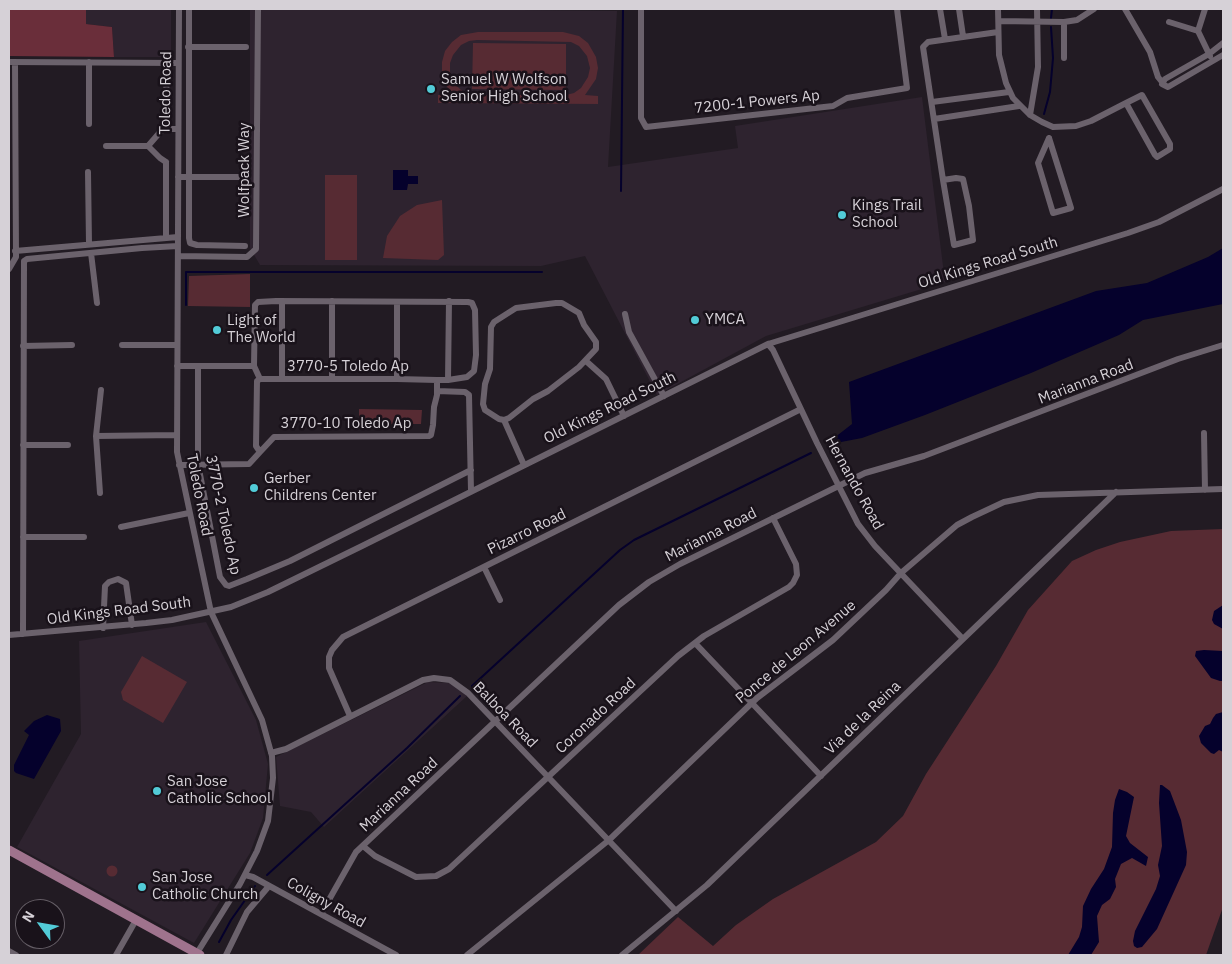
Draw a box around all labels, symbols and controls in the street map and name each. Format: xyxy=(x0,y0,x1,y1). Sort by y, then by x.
street label: Toledo Road xyxy=(156,51,176,135)
place label: Samuel W Wolfson Senior High School xyxy=(441,71,568,106)
marker: Samuel W Wolfson Senior High School xyxy=(425,83,437,95)
street label: 7200-1 Powers Ap xyxy=(693,86,821,118)
street label: Wolfpack Way xyxy=(236,123,254,217)
place label: Kings Trail School xyxy=(852,197,922,232)
marker: Kings Trail School xyxy=(836,209,848,221)
street label: Old Kings Road South xyxy=(916,233,1060,293)
place label: YMCA xyxy=(705,311,745,329)
place label: Light of The World xyxy=(227,312,296,347)
marker: YMCA xyxy=(689,314,701,326)
marker: Light of The World xyxy=(211,324,223,336)
street label: Marianna Road xyxy=(1036,356,1136,408)
street label: 3770-5 Toledo Ap xyxy=(287,358,409,376)
street label: Old Kings Road South xyxy=(541,368,679,448)
street label: 3770-10 Toledo Ap xyxy=(281,415,411,433)
street label: Hernando Road xyxy=(821,433,887,533)
street label: Toledo Road xyxy=(182,452,216,538)
street label: 3770-2 Toledo Ap xyxy=(202,454,244,576)
place label: Gerber Childrens Center xyxy=(264,470,376,505)
marker: Gerber Childrens Center xyxy=(248,482,260,494)
street label: Marianna Road xyxy=(662,504,760,566)
street label: Pizarro Road xyxy=(485,505,569,559)
street label: Old Kings Road South xyxy=(46,593,192,629)
street label: Ponce de Leon Avenue xyxy=(732,596,860,708)
street label: Coronado Road xyxy=(552,674,640,758)
street label: Via de la Reina xyxy=(821,677,905,759)
street label: Balboa Road xyxy=(469,678,541,752)
street label: Marianna Road xyxy=(356,754,442,836)
place label: San Jose Catholic School xyxy=(167,773,271,808)
marker: San Jose Catholic School xyxy=(151,785,163,797)
place label: San Jose Catholic Church xyxy=(152,869,258,904)
street label: Coligny Road xyxy=(283,874,369,932)
marker: San Jose Catholic Church xyxy=(136,881,148,893)
north arrow xyxy=(15,899,65,949)
text: N xyxy=(18,908,38,926)

